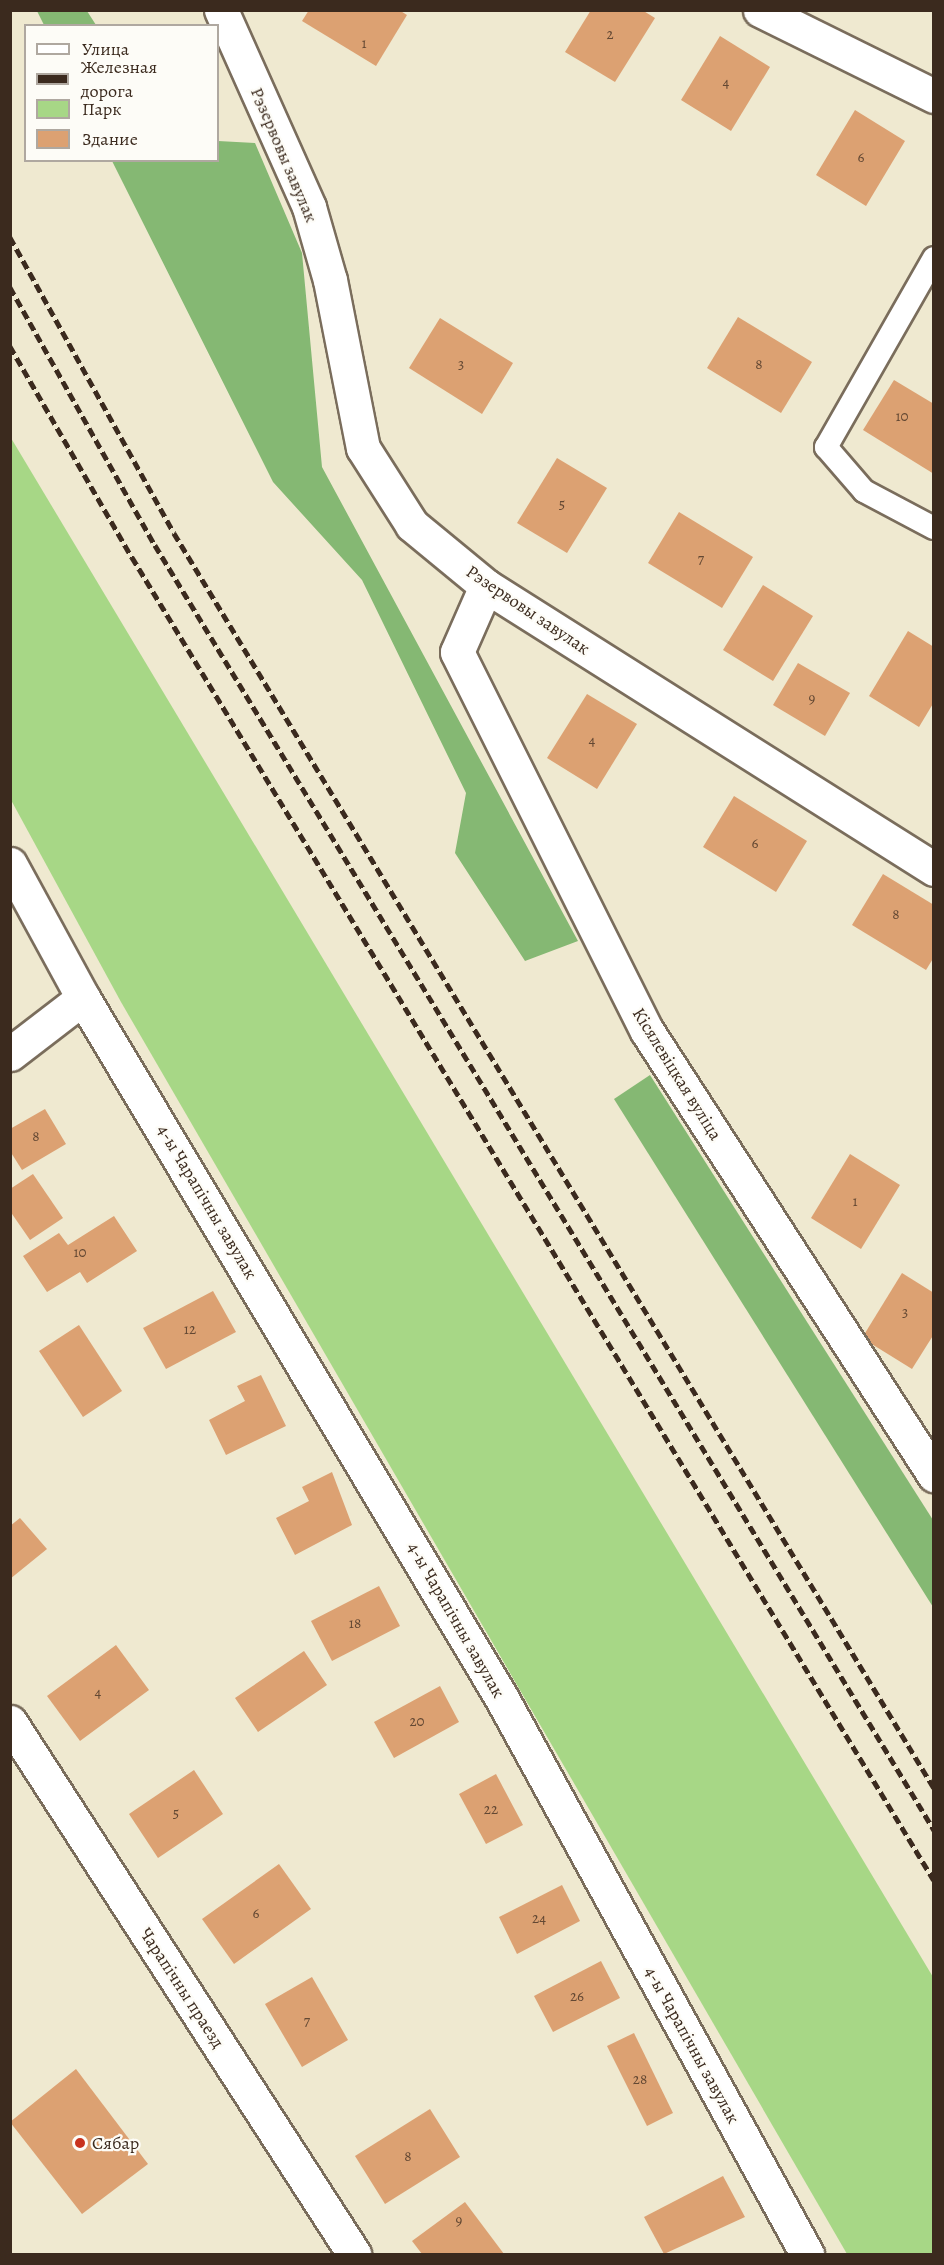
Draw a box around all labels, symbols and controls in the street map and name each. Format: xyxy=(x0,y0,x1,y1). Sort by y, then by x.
legend xyxy=(24,24,219,162)
house number: 2 xyxy=(606,26,614,44)
house number: 1 xyxy=(361,35,367,53)
text: Улица xyxy=(82,37,129,61)
text: Железная дорога xyxy=(81,55,157,103)
house number: 4 xyxy=(723,74,729,92)
street label: Рэзервовы завулак xyxy=(246,84,322,226)
text: Парк xyxy=(82,97,122,121)
text: Здание xyxy=(82,127,138,151)
house number: 6 xyxy=(858,149,864,167)
house number: 3 xyxy=(458,356,464,374)
house number: 8 xyxy=(755,356,763,374)
house number: 10 xyxy=(895,408,909,426)
house number: 5 xyxy=(559,496,565,514)
house number: 7 xyxy=(698,551,704,569)
street label: Рэзервовы завулак xyxy=(462,561,594,659)
house number: 9 xyxy=(809,690,815,708)
house number: 4 xyxy=(589,732,595,750)
house number: 6 xyxy=(752,835,758,853)
house number: 8 xyxy=(892,906,900,924)
street label: Кісялевіцкая вуліца xyxy=(628,1004,726,1144)
street label: 4-ы Чарапічны завулак xyxy=(152,1121,262,1283)
house number: 8 xyxy=(32,1128,40,1146)
house number: 1 xyxy=(852,1193,858,1211)
house number: 10 xyxy=(73,1244,87,1262)
house number: 3 xyxy=(902,1304,908,1322)
house number: 12 xyxy=(184,1321,196,1339)
street label: 4-ы Чарапічны завулак xyxy=(403,1538,509,1702)
house number: 18 xyxy=(349,1615,361,1633)
house number: 4 xyxy=(95,1684,101,1702)
house number: 20 xyxy=(409,1713,425,1731)
house number: 22 xyxy=(484,1801,498,1819)
house number: 5 xyxy=(173,1805,179,1823)
house number: 6 xyxy=(253,1905,259,1923)
house number: 24 xyxy=(532,1910,546,1928)
street label: Чарапічны праезд xyxy=(135,1924,229,2052)
street label: 4-ы Чарапічны завулак xyxy=(640,1963,744,2127)
house number: 26 xyxy=(570,1988,584,2006)
house number: 7 xyxy=(304,2013,310,2031)
house number: 28 xyxy=(633,2071,647,2089)
place label: Сябар xyxy=(92,2132,139,2154)
marker: Сябар xyxy=(73,2136,87,2150)
house number: 8 xyxy=(404,2148,412,2166)
house number: 9 xyxy=(456,2212,462,2230)

